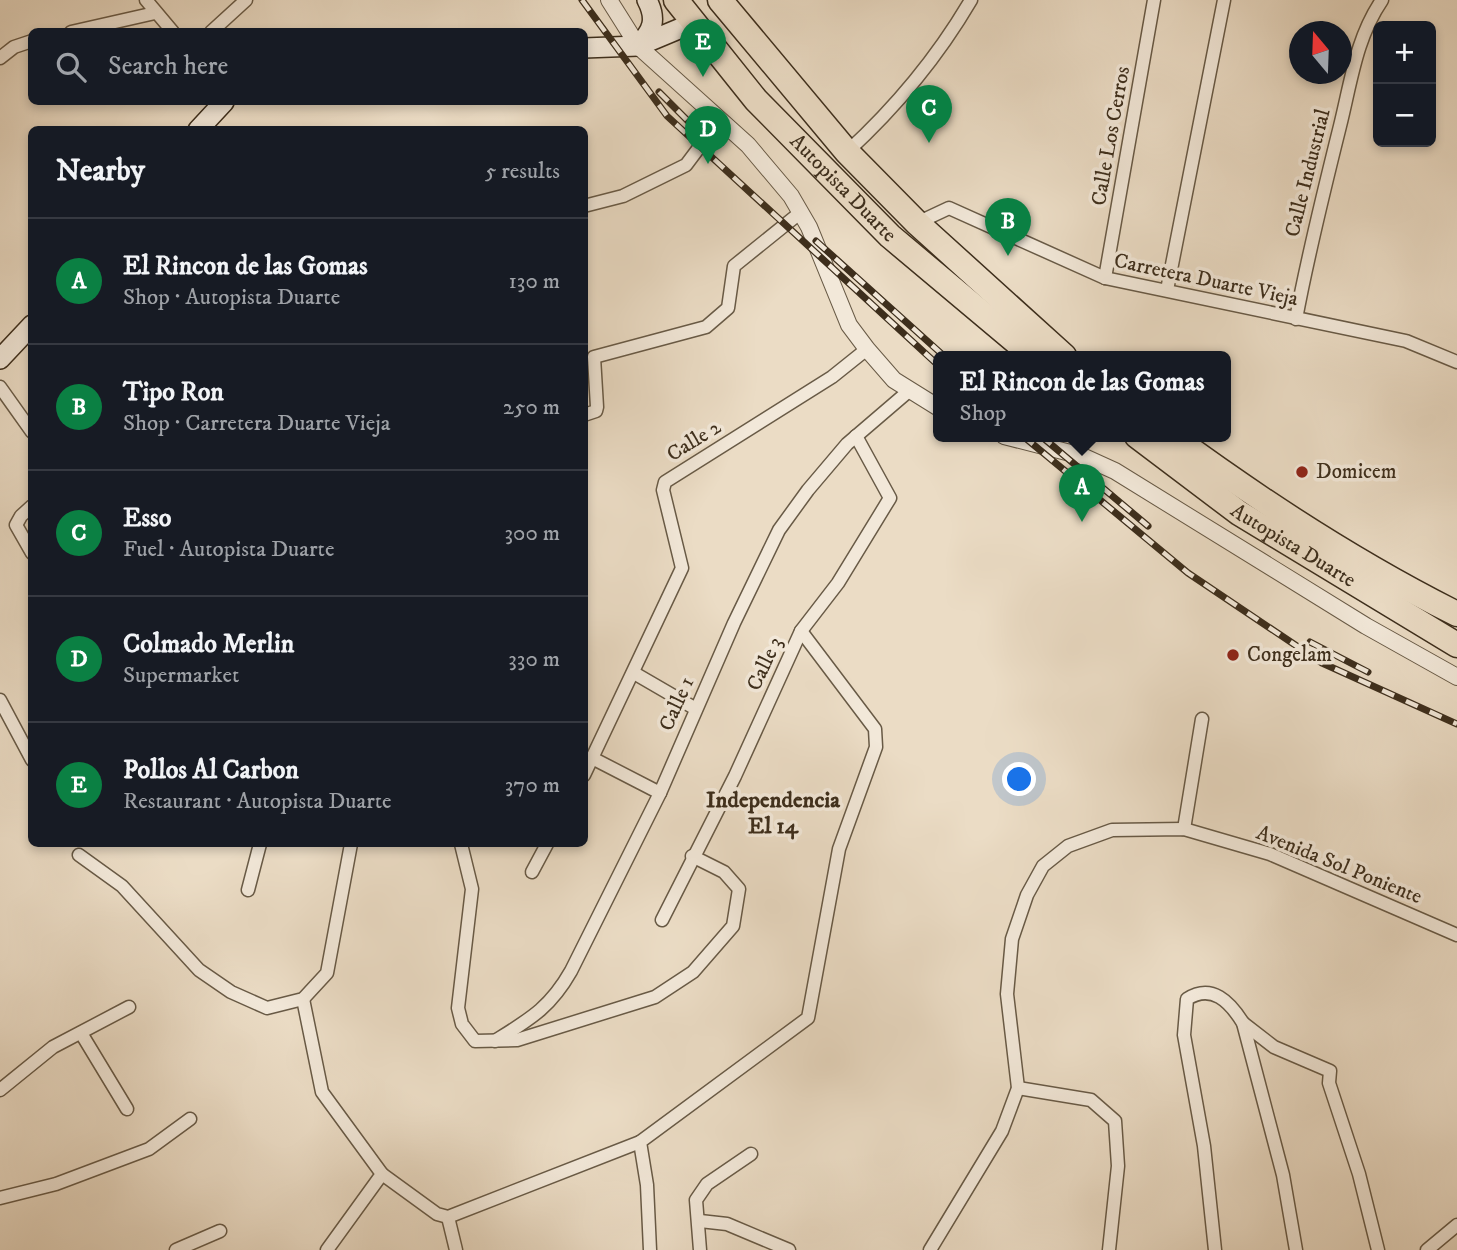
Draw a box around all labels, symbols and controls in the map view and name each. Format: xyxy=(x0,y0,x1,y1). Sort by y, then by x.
pin: E xyxy=(680,19,726,77)
north arrow xyxy=(1289,21,1352,84)
map controls xyxy=(1373,21,1436,147)
button: + xyxy=(1373,21,1436,84)
search box xyxy=(28,28,588,105)
icon: search xyxy=(52,48,90,86)
text: Search here xyxy=(108,50,228,83)
street label: Calle Los Cerros xyxy=(1086,64,1136,208)
button: − xyxy=(1373,84,1436,147)
pin: C xyxy=(906,85,952,143)
pin: D xyxy=(685,106,731,164)
street label: Calle Industrial xyxy=(1280,106,1337,240)
street label: Autopista Duarte xyxy=(784,129,902,248)
text: Nearby xyxy=(56,153,145,190)
text: 5 results xyxy=(485,157,560,186)
pin: B xyxy=(985,198,1031,256)
street label: Carretera Duarte Vieja xyxy=(1112,248,1300,312)
text: El Rincon de las Gomas xyxy=(123,250,368,283)
text: A xyxy=(72,267,86,296)
text: 130 m xyxy=(508,267,560,296)
text: Shop · Autopista Duarte xyxy=(123,283,340,312)
popup xyxy=(933,351,1231,442)
text: El Rincon de las Gomas xyxy=(960,366,1204,399)
text: Tipo Ron xyxy=(123,376,224,409)
text: B xyxy=(72,393,86,422)
text: 250 m xyxy=(503,393,560,422)
text: Shop xyxy=(960,399,1006,428)
text: Shop · Carretera Duarte Vieja xyxy=(123,409,391,438)
street label: Calle 2 xyxy=(662,414,726,468)
place label: Domicem xyxy=(1316,459,1397,485)
pin: A xyxy=(1059,464,1105,522)
marker: Domicem xyxy=(1294,464,1310,480)
street label: Autopista Duarte xyxy=(1225,498,1361,594)
text: Esso xyxy=(123,502,171,535)
text: C xyxy=(71,519,87,548)
text: 300 m xyxy=(504,519,560,548)
text: Fuel · Autopista Duarte xyxy=(123,535,334,564)
text: Colmado Merlin xyxy=(123,628,294,661)
street label: Calle 3 xyxy=(741,633,789,695)
place label: Congelam xyxy=(1247,642,1332,668)
text: D xyxy=(70,645,88,674)
text: 330 m xyxy=(508,645,560,674)
marker: Congelam xyxy=(1225,647,1241,663)
text: Supermarket xyxy=(123,661,239,690)
street label: Calle 1 xyxy=(654,673,700,735)
text: Pollos Al Carbon xyxy=(123,754,299,787)
your location xyxy=(1002,762,1036,796)
text: E xyxy=(71,771,87,800)
text: 370 m xyxy=(505,771,560,800)
district label: Independencia El 14 xyxy=(706,786,841,841)
text: Restaurant · Autopista Duarte xyxy=(123,787,392,816)
street label: Avenida Sol Poniente xyxy=(1252,820,1426,910)

